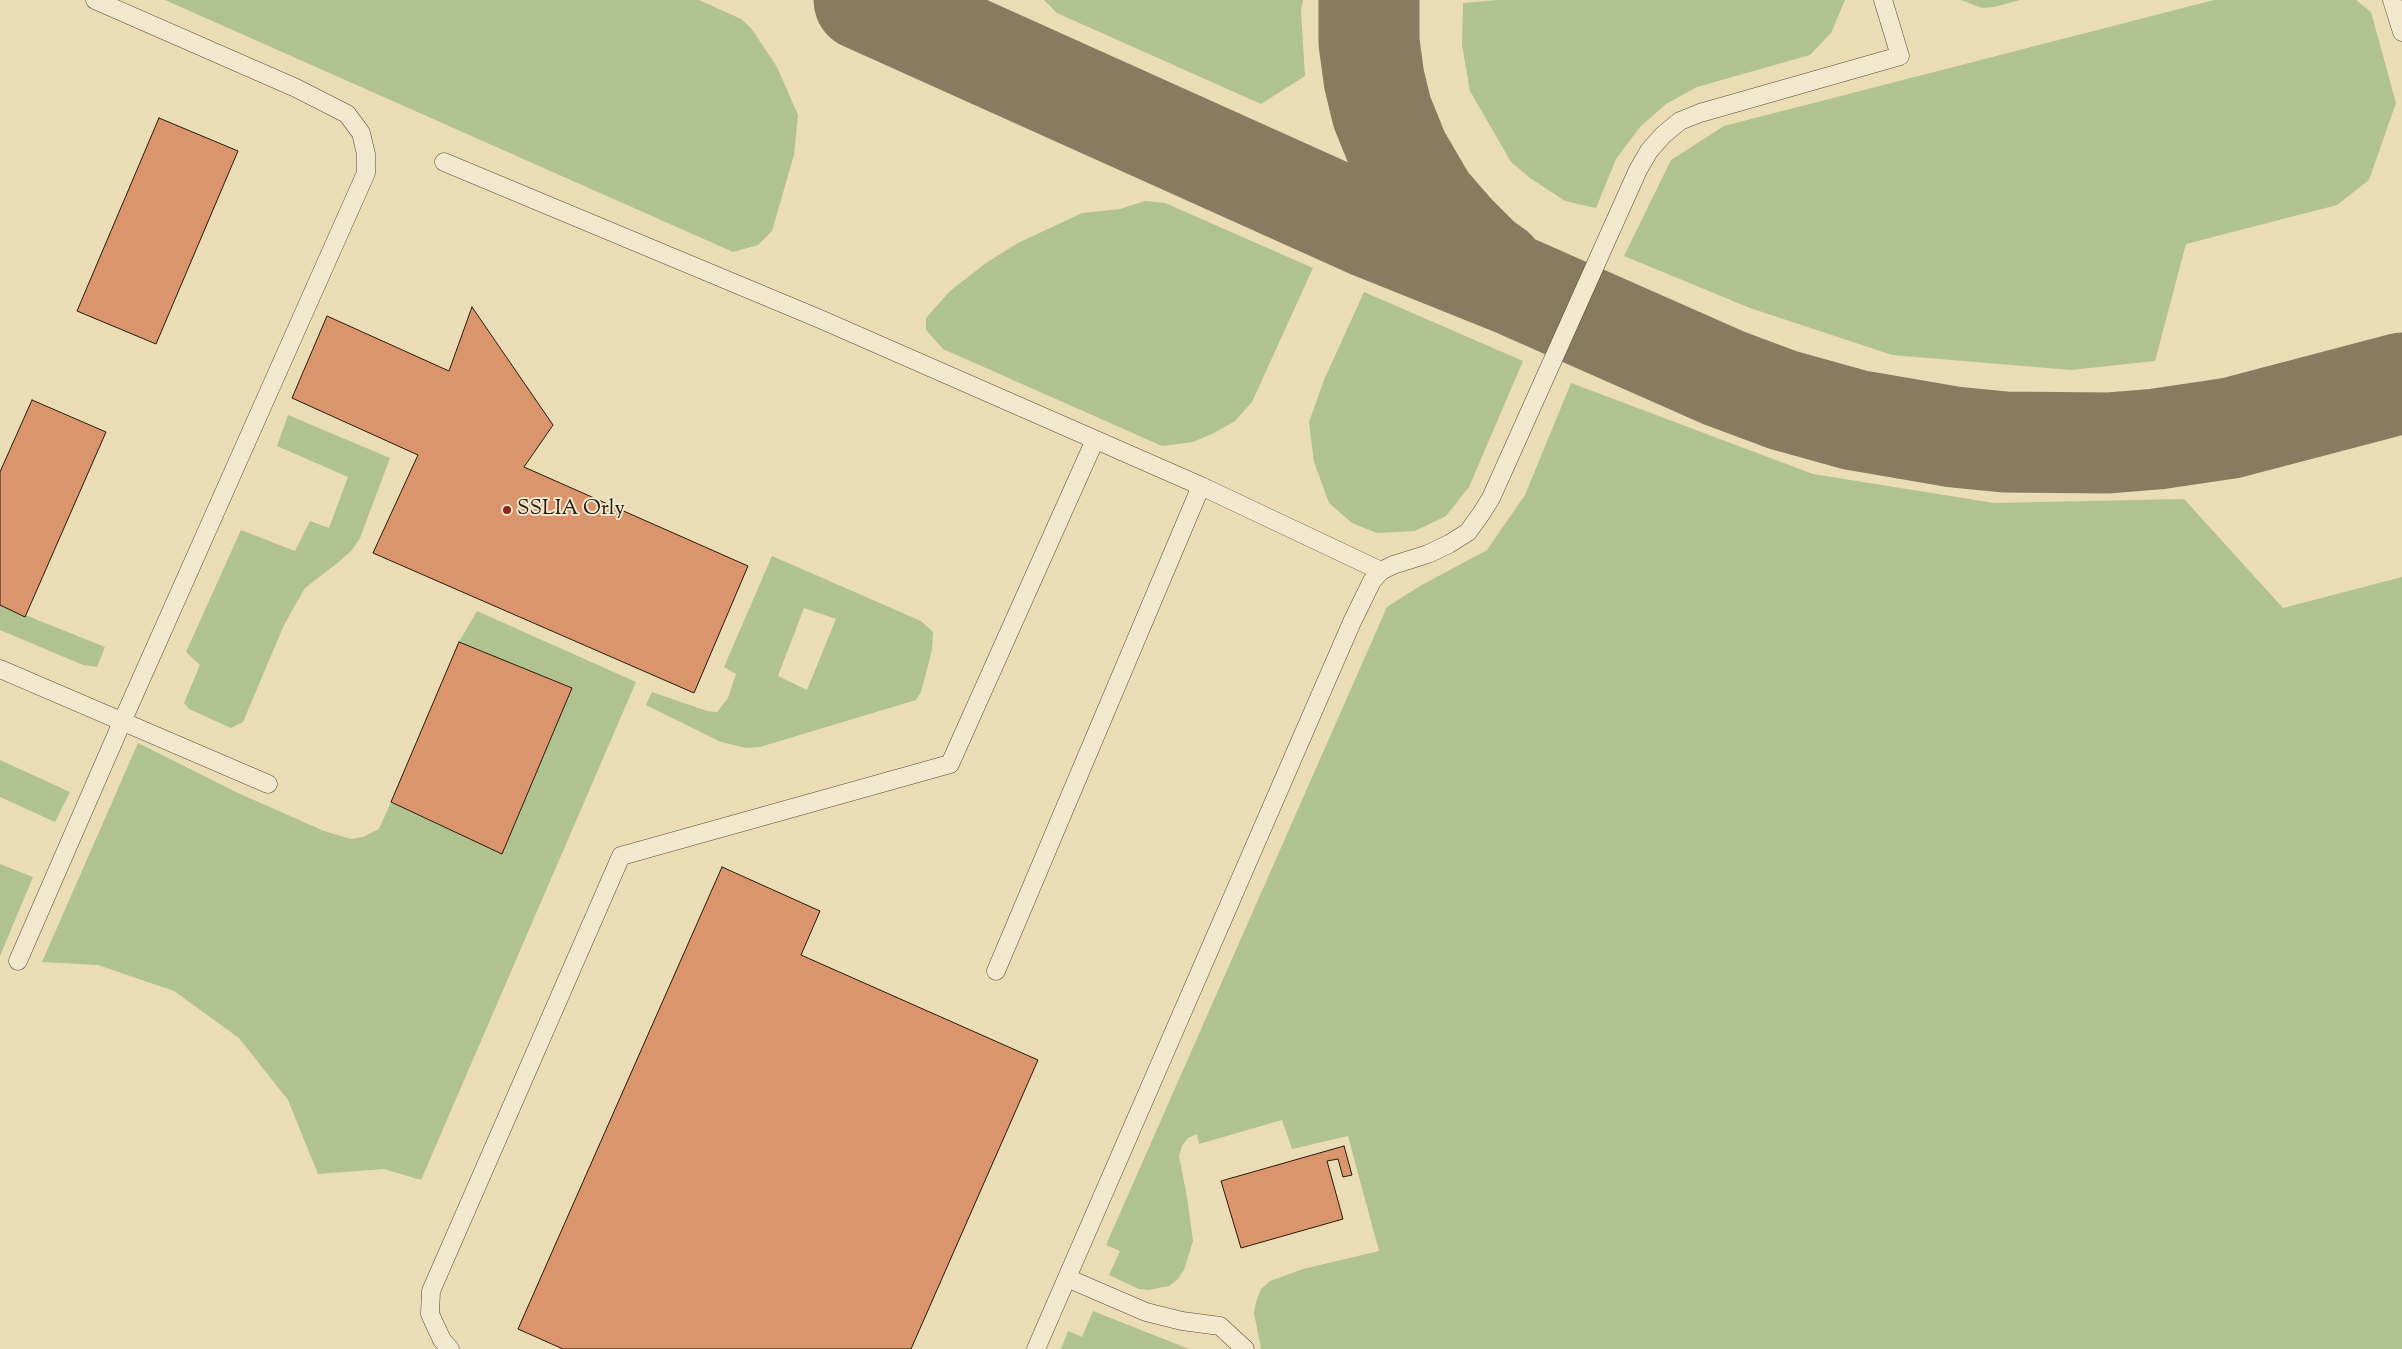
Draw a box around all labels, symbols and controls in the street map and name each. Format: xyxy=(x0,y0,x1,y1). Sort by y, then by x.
place label: SSLIA Orly xyxy=(517,497,625,523)
marker: SSLIA Orly xyxy=(501,504,513,516)

